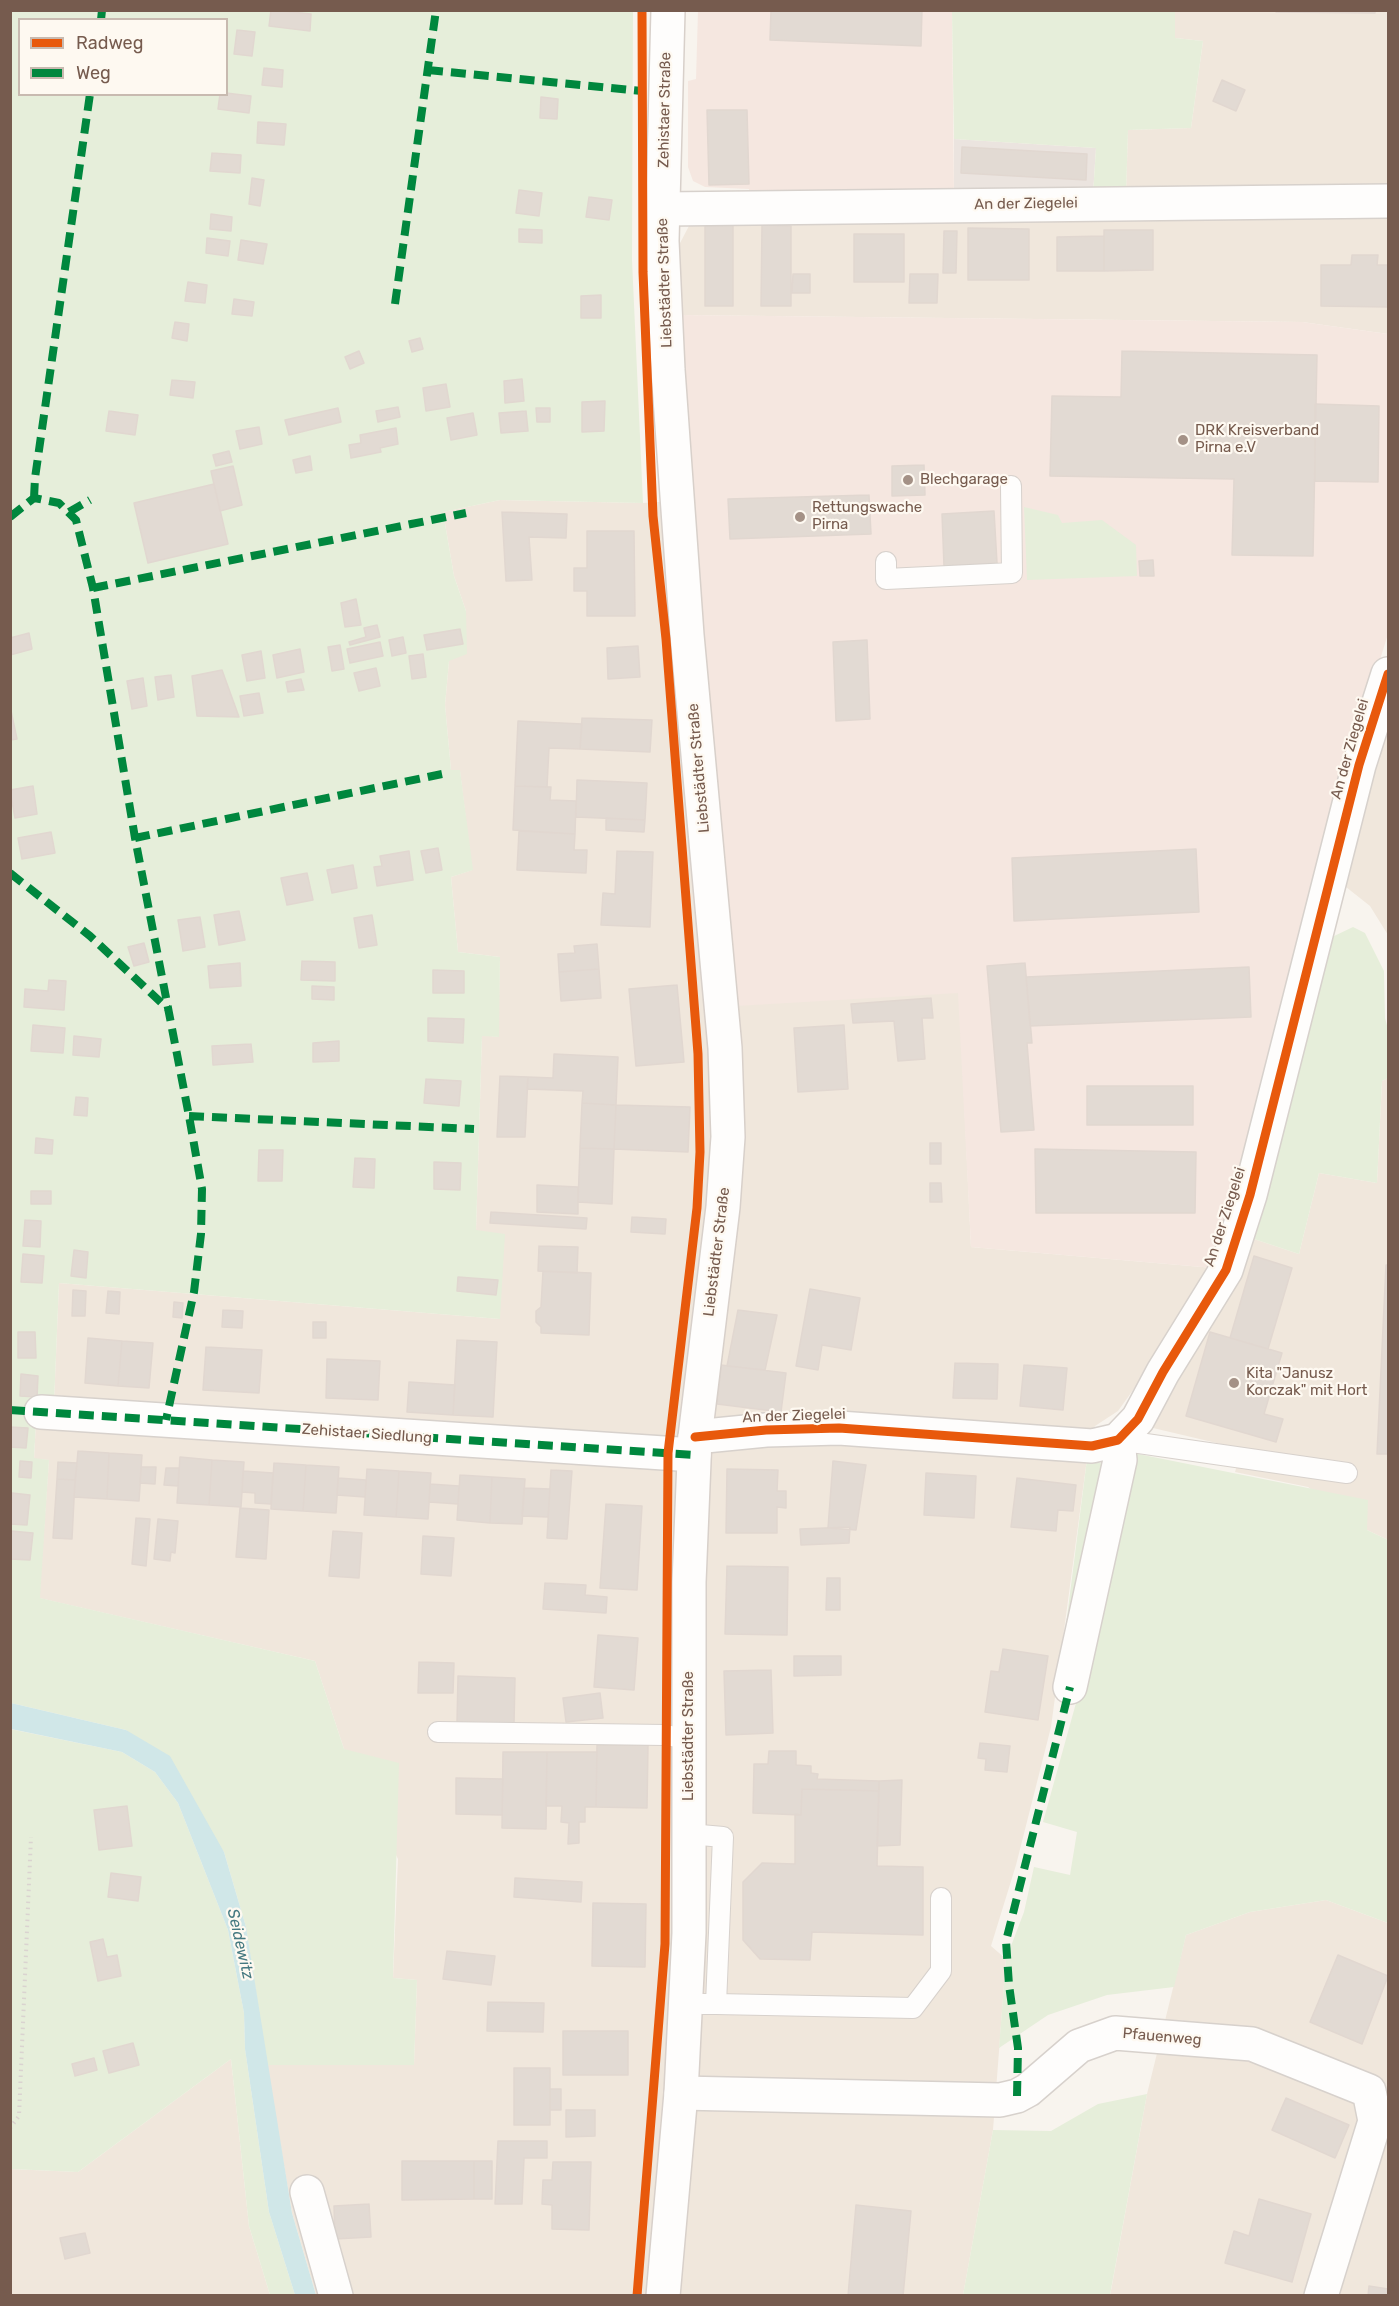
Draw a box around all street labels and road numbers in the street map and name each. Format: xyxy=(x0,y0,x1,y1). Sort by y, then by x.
street label: Zehistaer Straße xyxy=(655,52,675,168)
street label: An der Ziegelei xyxy=(974,194,1078,214)
street label: Liebstädter Straße xyxy=(654,218,676,348)
street label: An der Ziegelei xyxy=(1327,697,1373,801)
street label: Liebstädter Straße xyxy=(684,702,714,834)
street label: An der Ziegelei xyxy=(1200,1165,1250,1269)
street label: Liebstädter Straße xyxy=(700,1186,734,1318)
street label: An der Ziegelei xyxy=(742,1405,846,1427)
street label: Zehistaer Siedlung xyxy=(301,1420,433,1448)
street label: Liebstädter Straße xyxy=(680,1671,698,1801)
street label: Pfauenweg xyxy=(1122,2025,1202,2049)

